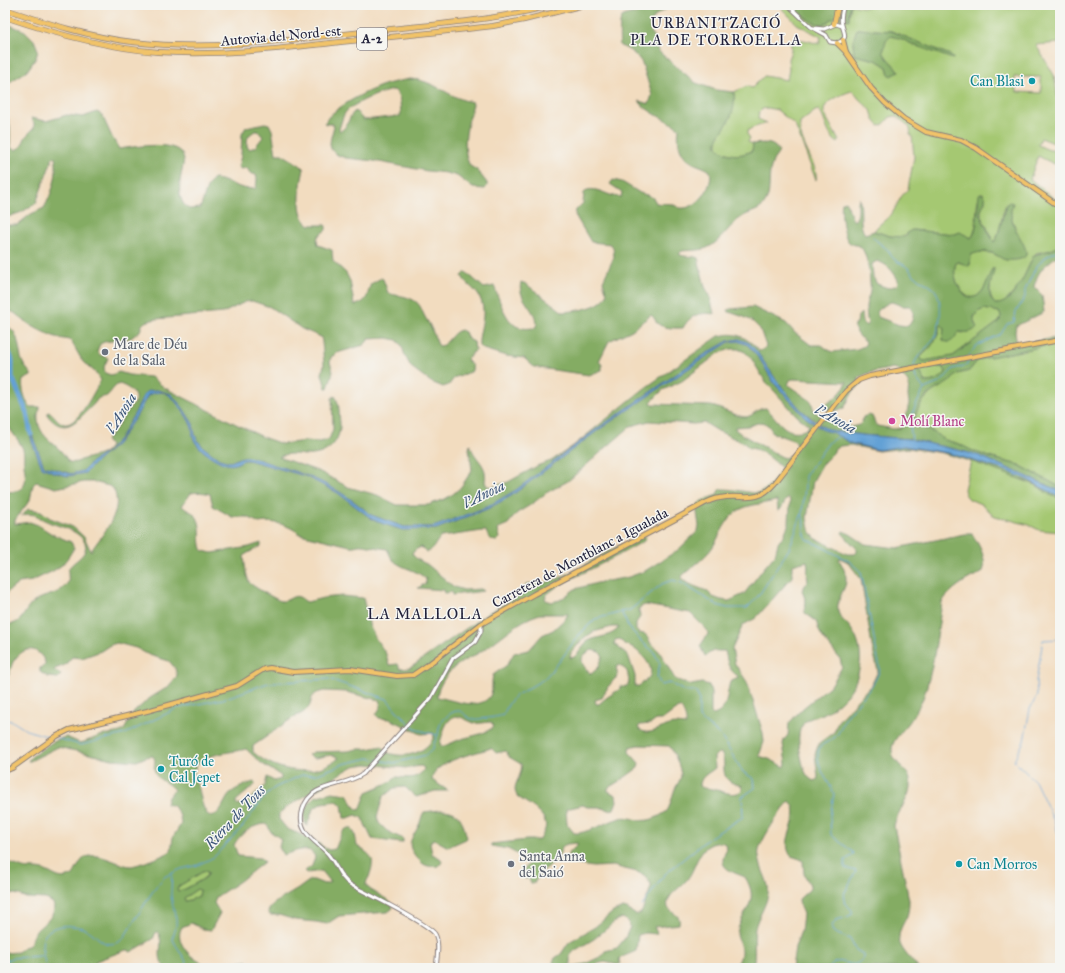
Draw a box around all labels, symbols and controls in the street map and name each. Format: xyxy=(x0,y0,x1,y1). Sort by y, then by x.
district label: URBANITZACIÓ PLA DE TORROELLA xyxy=(630,13,802,49)
street label: Autovia del Nord-est xyxy=(219,22,342,50)
road number: A-2 xyxy=(357,28,387,50)
place label: Can Blasi xyxy=(970,73,1024,90)
marker: Can Blasi xyxy=(1027,76,1037,86)
place label: Mare de Déu de la Sala xyxy=(113,336,188,369)
marker: Mare de Déu de la Sala xyxy=(100,347,110,357)
water label: l'Anoia xyxy=(101,390,140,437)
water label: l'Anoia xyxy=(811,400,860,438)
place label: Molí Blanc xyxy=(900,413,965,430)
marker: Molí Blanc xyxy=(887,416,897,426)
water label: l'Anoia xyxy=(459,476,508,512)
street label: Carretera de Montblanc a Igualada xyxy=(489,504,671,612)
district label: LA MALLOLA xyxy=(367,605,483,623)
place label: Turó de Cal Jepet xyxy=(169,753,220,787)
marker: Turó de Cal Jepet xyxy=(156,764,166,774)
water label: Riera de Tous xyxy=(200,781,270,853)
place label: Santa Anna del Saió xyxy=(519,848,585,881)
place label: Can Morros xyxy=(967,856,1037,873)
marker: Santa Anna del Saió xyxy=(506,859,516,869)
marker: Can Morros xyxy=(954,859,964,869)

